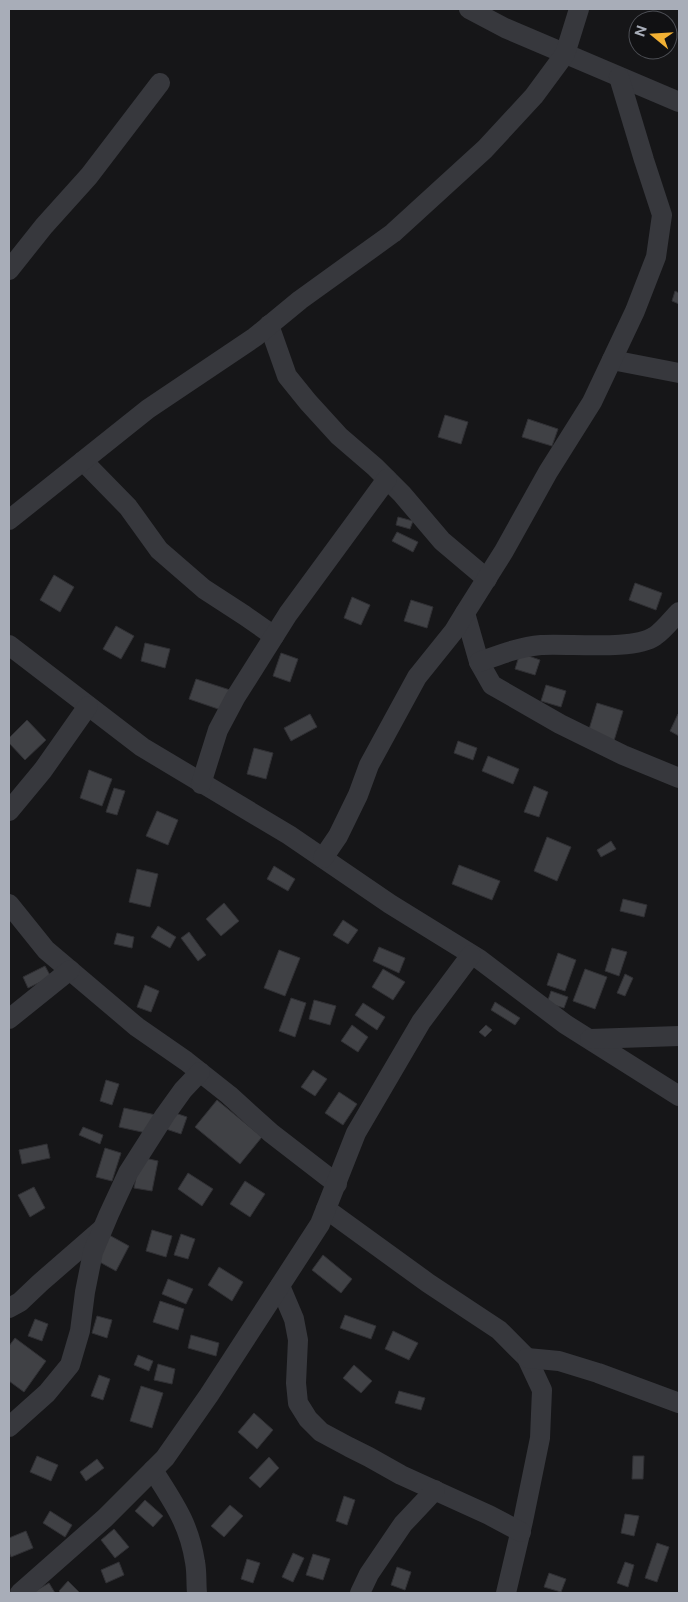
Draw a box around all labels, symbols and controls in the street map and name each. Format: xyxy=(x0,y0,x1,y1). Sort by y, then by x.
north arrow xyxy=(628,10,678,60)
text: N xyxy=(631,23,650,39)

